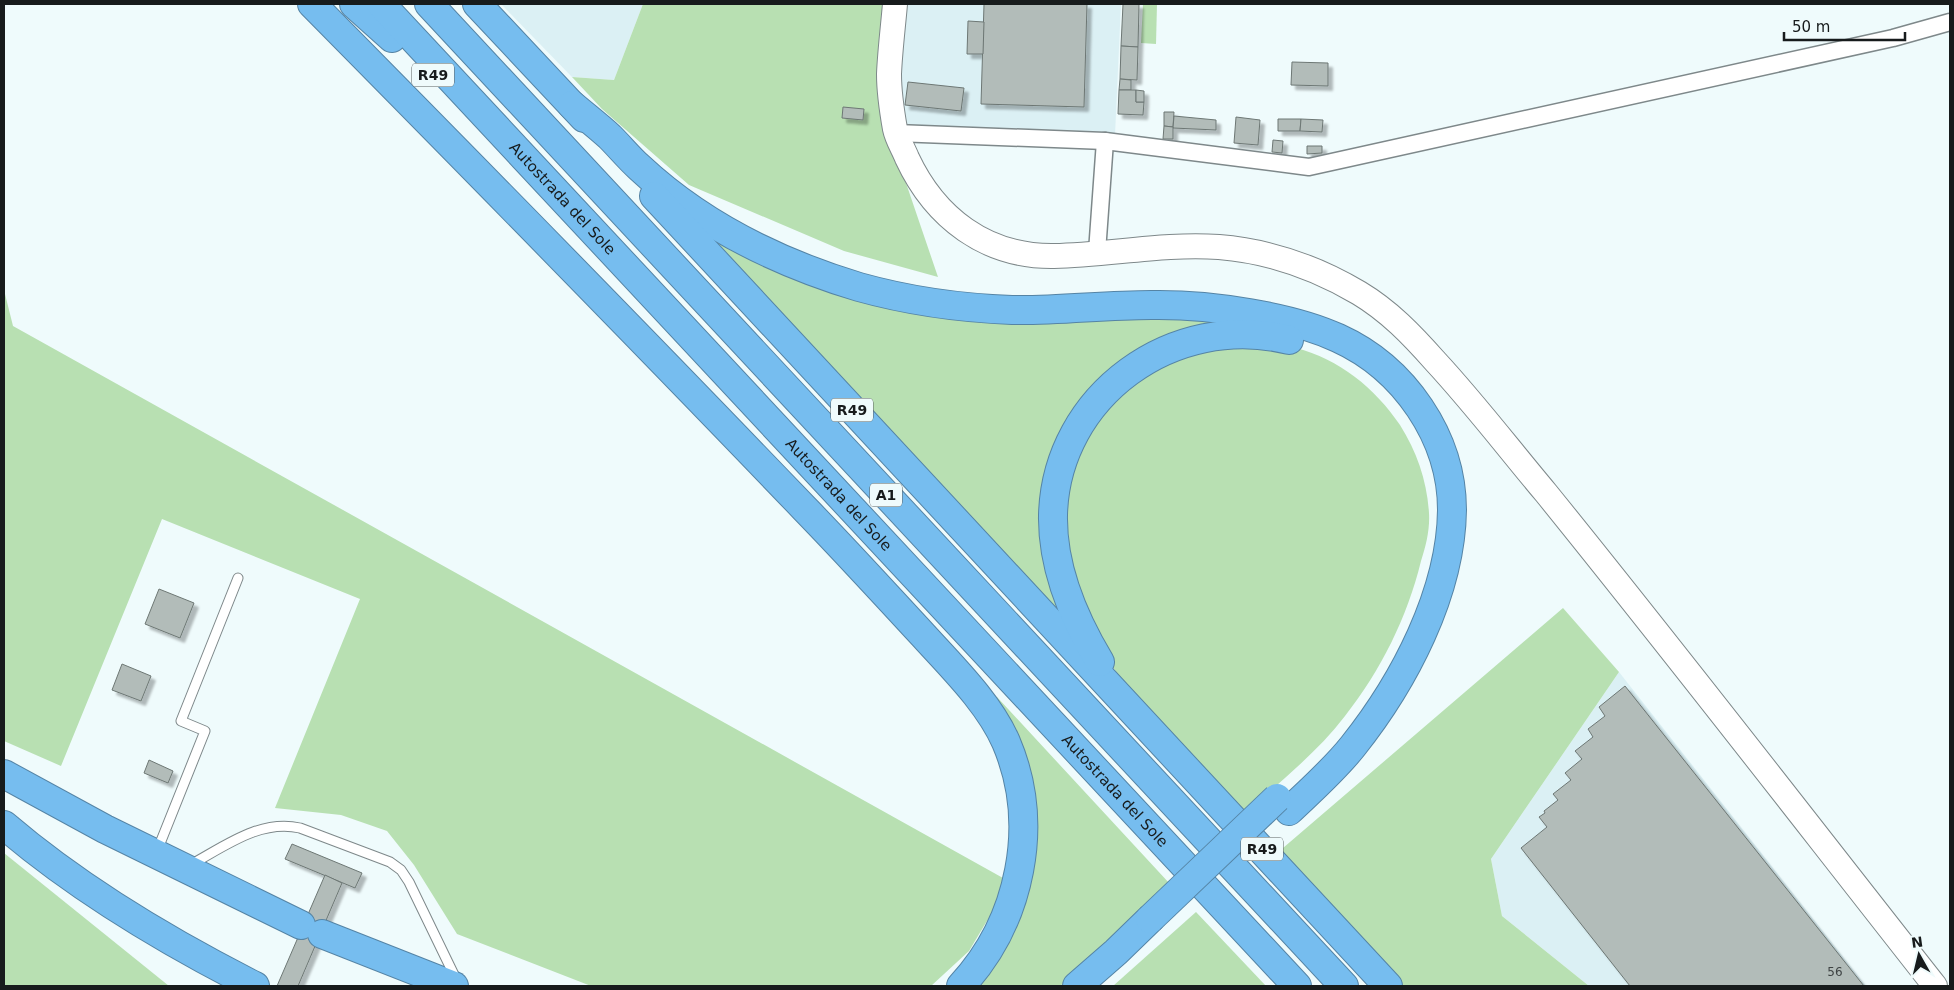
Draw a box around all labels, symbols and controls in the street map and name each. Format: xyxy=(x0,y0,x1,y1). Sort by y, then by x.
scale bar xyxy=(1784,10,1905,42)
text: 50 m xyxy=(1792,18,1830,36)
road number: R49 xyxy=(412,64,454,86)
street label: Autostrada del Sole xyxy=(506,139,619,259)
road number: R49 xyxy=(831,398,873,422)
street label: Autostrada del Sole xyxy=(782,435,896,555)
road number: A1 xyxy=(870,484,902,506)
street label: Autostrada del Sole xyxy=(1058,731,1172,851)
road number: R49 xyxy=(1241,838,1283,861)
north arrow xyxy=(1894,930,1944,980)
text: N xyxy=(1910,933,1924,951)
house number: 56 xyxy=(1827,965,1843,979)

